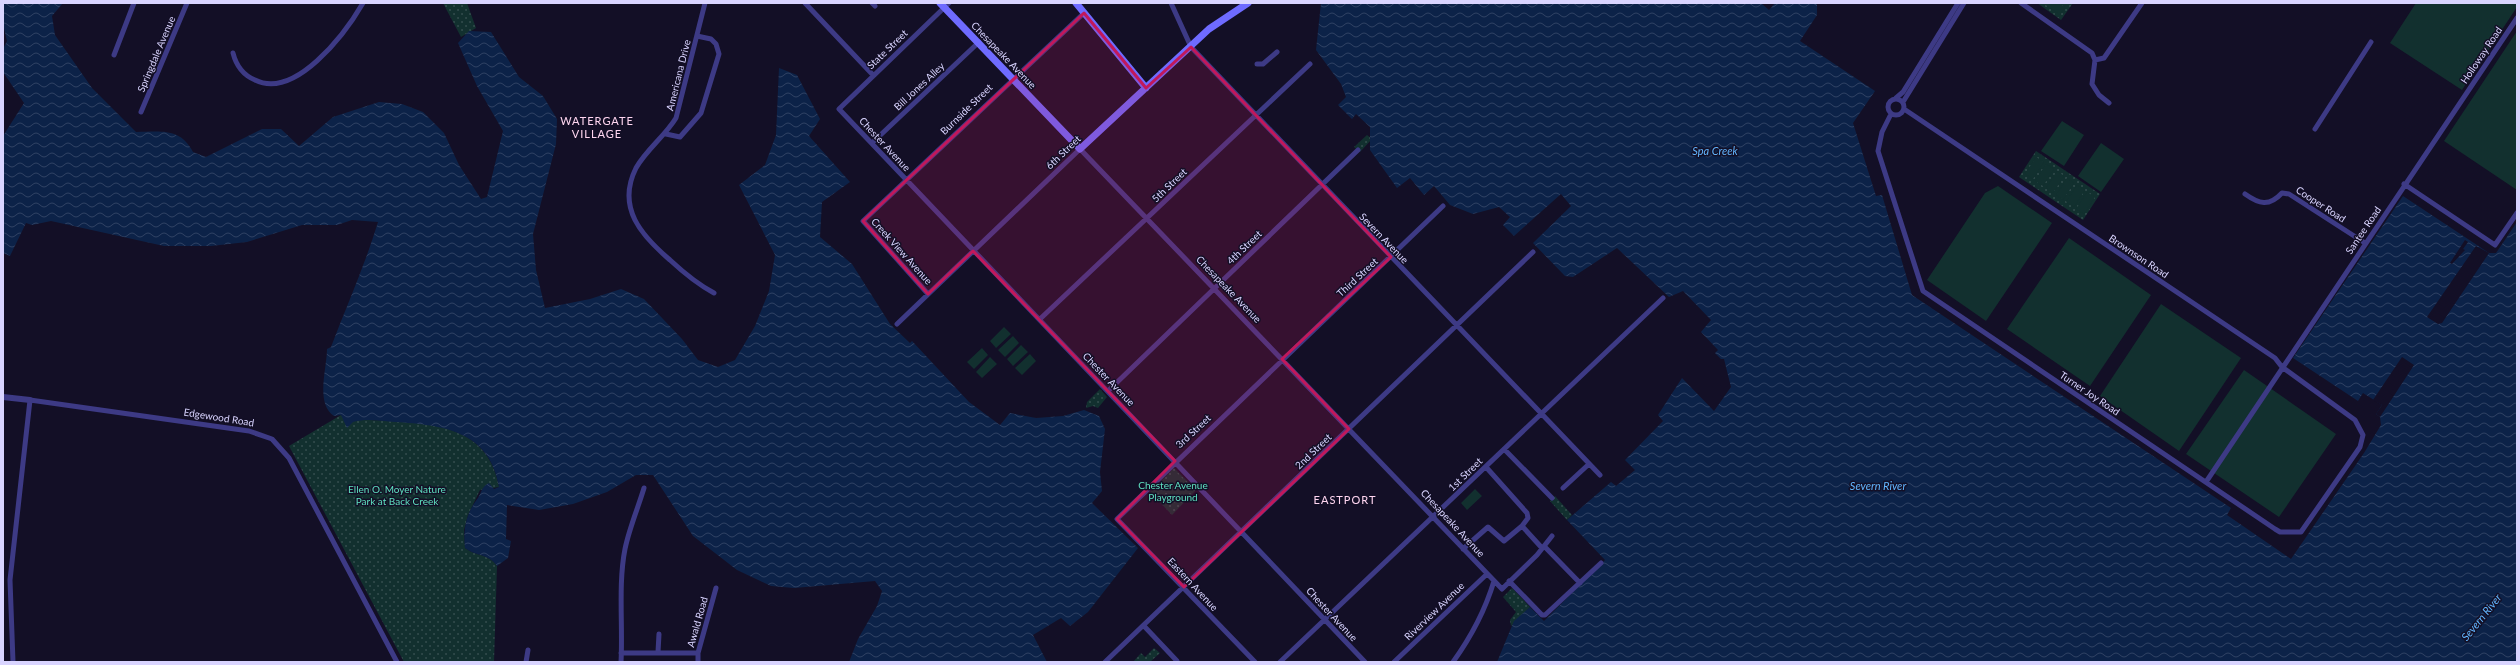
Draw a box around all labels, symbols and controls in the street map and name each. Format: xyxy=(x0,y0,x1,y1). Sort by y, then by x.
street label: Springdale Avenue xyxy=(135,14,177,94)
street label: Chesapeake Avenue xyxy=(969,19,1039,91)
street label: Holloway Road xyxy=(2458,24,2504,86)
street label: State Street xyxy=(864,27,910,71)
street label: Americana Drive xyxy=(663,38,693,112)
street label: Bill Jones Alley xyxy=(891,59,947,112)
street label: Burnside Street xyxy=(937,81,995,137)
district label: WATERGATE VILLAGE xyxy=(560,114,634,140)
street label: Chester Avenue xyxy=(857,114,913,174)
street label: 6th Street xyxy=(1043,132,1083,172)
water label: Spa Creek xyxy=(1692,144,1739,157)
street label: 5th Street xyxy=(1149,165,1189,205)
street label: Cooper Road xyxy=(2294,183,2348,225)
street label: Santee Road xyxy=(2343,204,2383,256)
street label: Severn Avenue xyxy=(1357,210,1411,266)
street label: Creek View Avenue xyxy=(869,215,935,287)
street label: 4th Street xyxy=(1224,227,1264,267)
street label: Brownson Road xyxy=(2107,232,2171,280)
street label: Chesapeake Avenue xyxy=(1194,253,1264,325)
street label: Third Street xyxy=(1334,255,1380,299)
street label: Chester Avenue xyxy=(1081,350,1137,408)
street label: Turner Joy Road xyxy=(2058,368,2122,418)
street label: Edgewood Road xyxy=(183,406,255,428)
street label: 3rd Street xyxy=(1173,411,1213,450)
street label: 2nd Street xyxy=(1292,430,1334,471)
street label: 1st Street xyxy=(1446,455,1485,493)
park label: Chester Avenue Playground xyxy=(1138,479,1208,503)
water label: Severn River xyxy=(1850,479,1906,492)
park label: Ellen O. Moyer Nature Park at Back Creek xyxy=(348,483,446,507)
street label: Chesapeake Avenue xyxy=(1419,487,1487,559)
district label: EASTPORT xyxy=(1314,493,1376,506)
street label: Eastern Avenue xyxy=(1165,555,1221,613)
street label: Riverview Avenue xyxy=(1402,579,1466,643)
street label: Chester Avenue xyxy=(1304,584,1360,644)
water label: Severn River xyxy=(2458,591,2504,643)
street label: Awald Road xyxy=(684,595,710,649)

